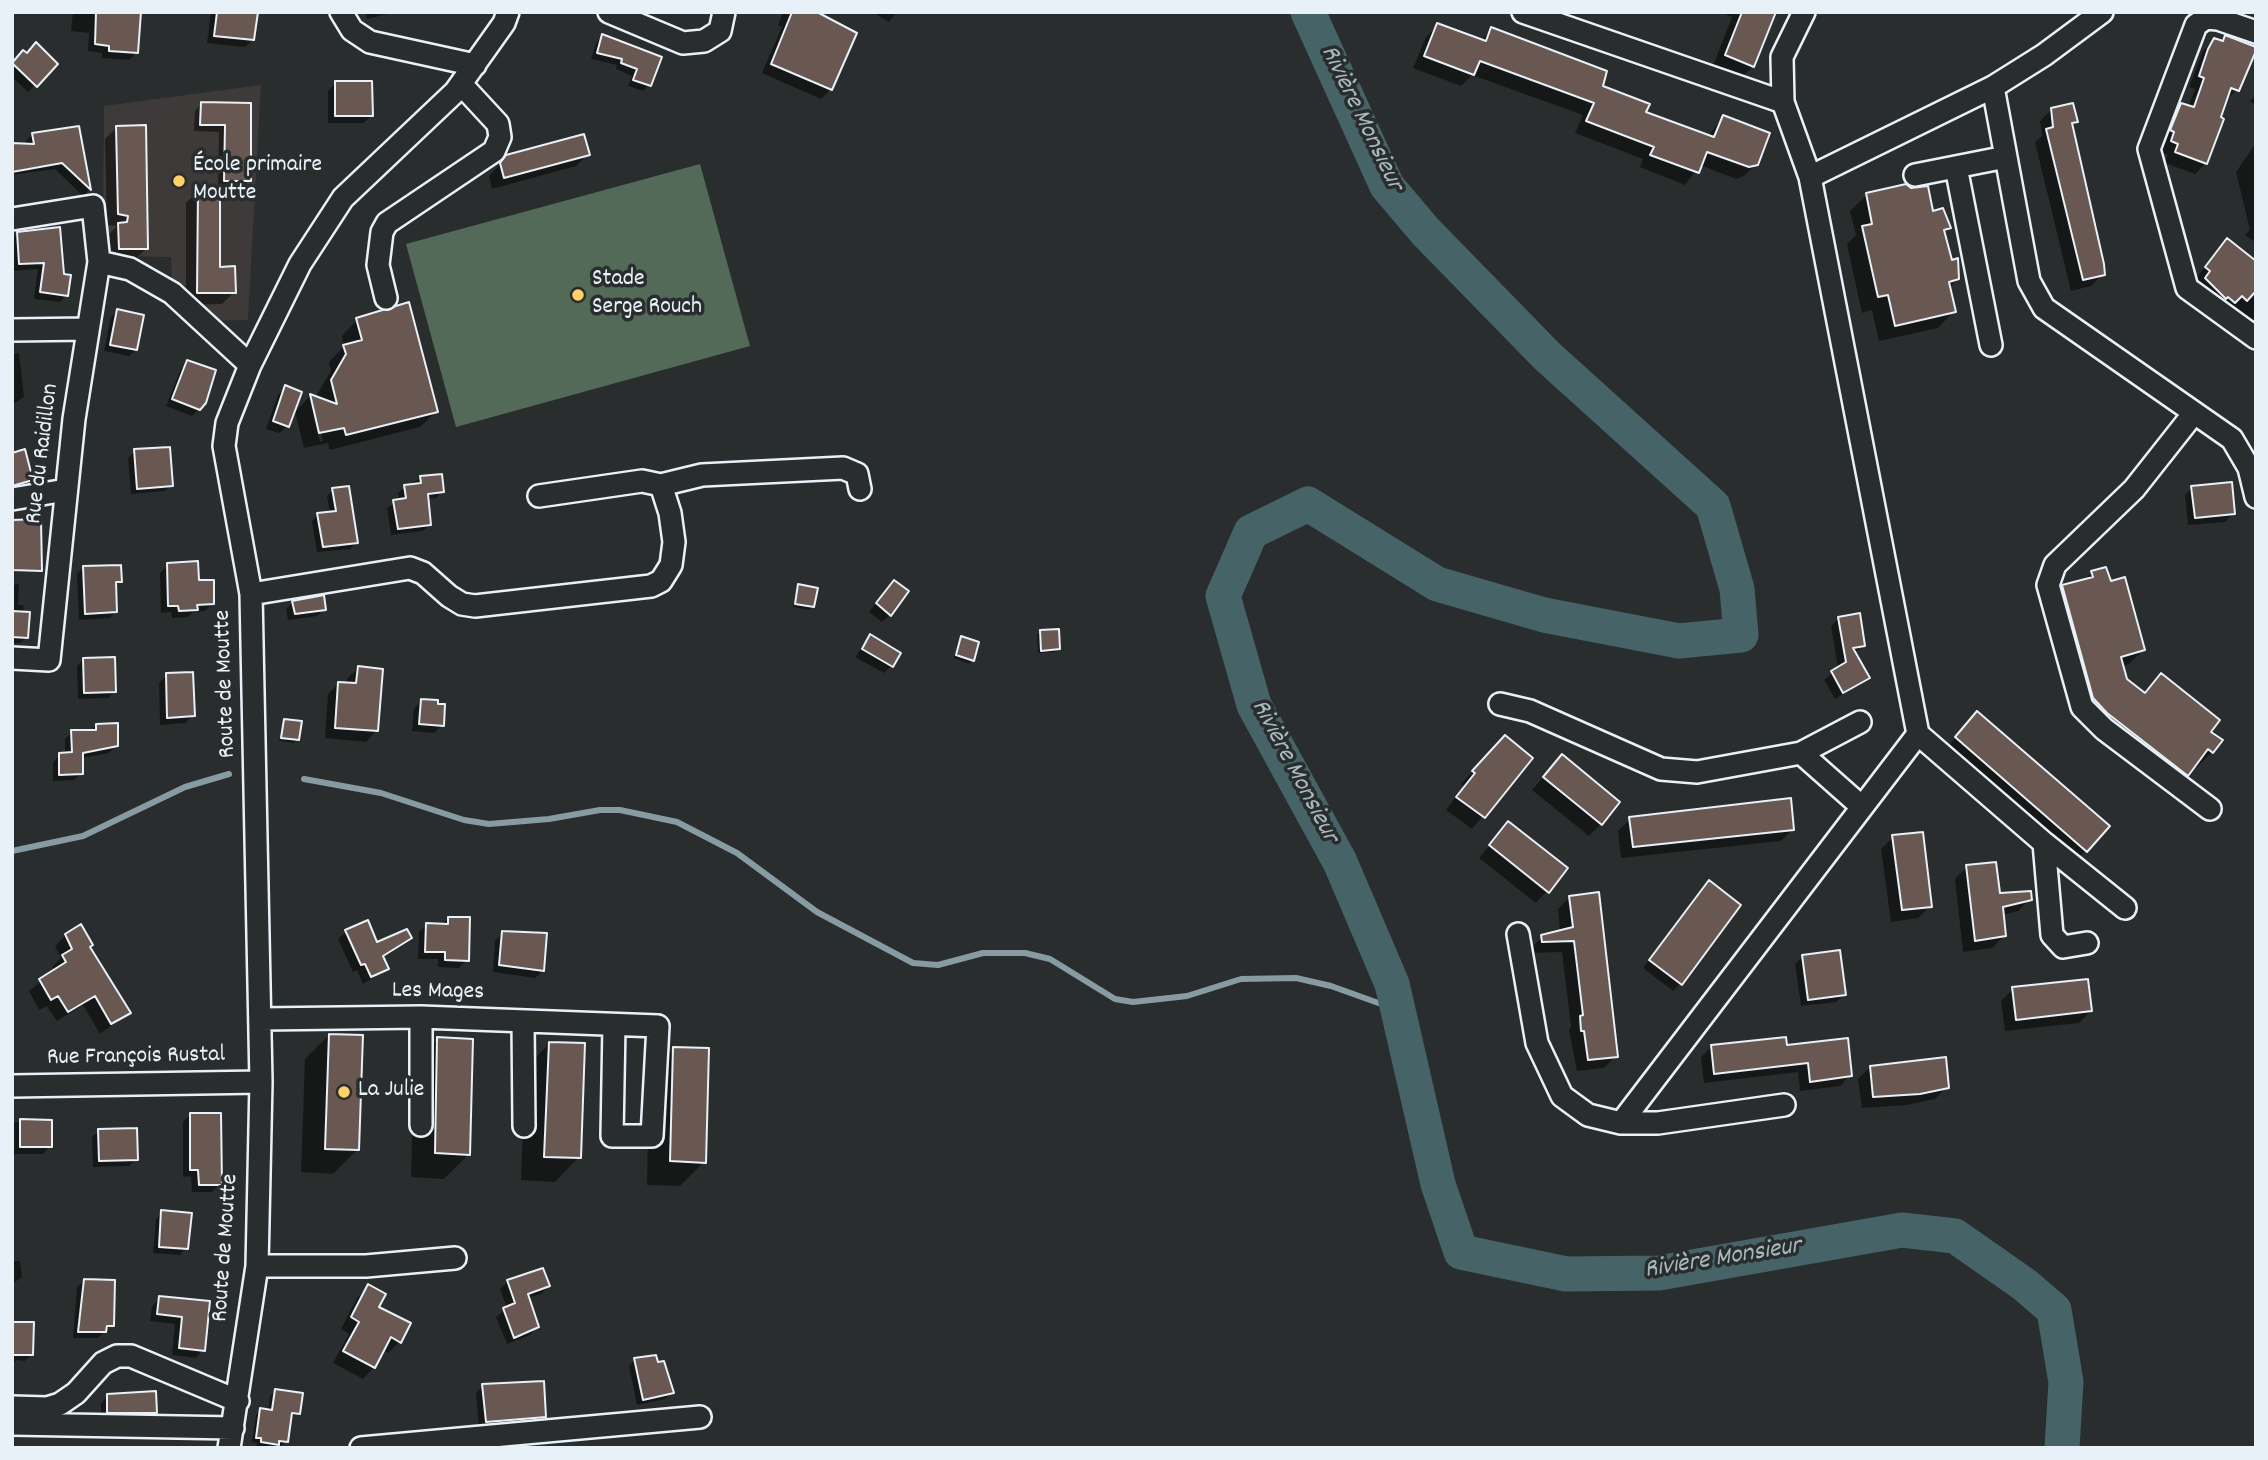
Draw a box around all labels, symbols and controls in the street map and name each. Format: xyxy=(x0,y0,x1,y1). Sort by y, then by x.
water label: Rivière Monsieur xyxy=(1311,41,1409,197)
place label: École primaire Moutte xyxy=(193,153,322,209)
marker: École primaire Moutte xyxy=(171,173,187,189)
place label: Stade Serge Rouch xyxy=(592,267,702,323)
marker: Stade Serge Rouch xyxy=(570,287,586,303)
street label: Rue du Raidillon xyxy=(21,382,67,526)
street label: Route de Moutte xyxy=(210,609,244,759)
water label: Rivière Monsieur xyxy=(1242,695,1344,849)
street label: Les Mages xyxy=(392,978,484,1008)
street label: Rue François Rustal xyxy=(47,1042,225,1074)
place label: La Julie xyxy=(358,1078,424,1106)
marker: La Julie xyxy=(336,1084,352,1100)
street label: Route de Moutte xyxy=(207,1173,247,1323)
water label: Rivière Monsieur xyxy=(1642,1232,1804,1288)

